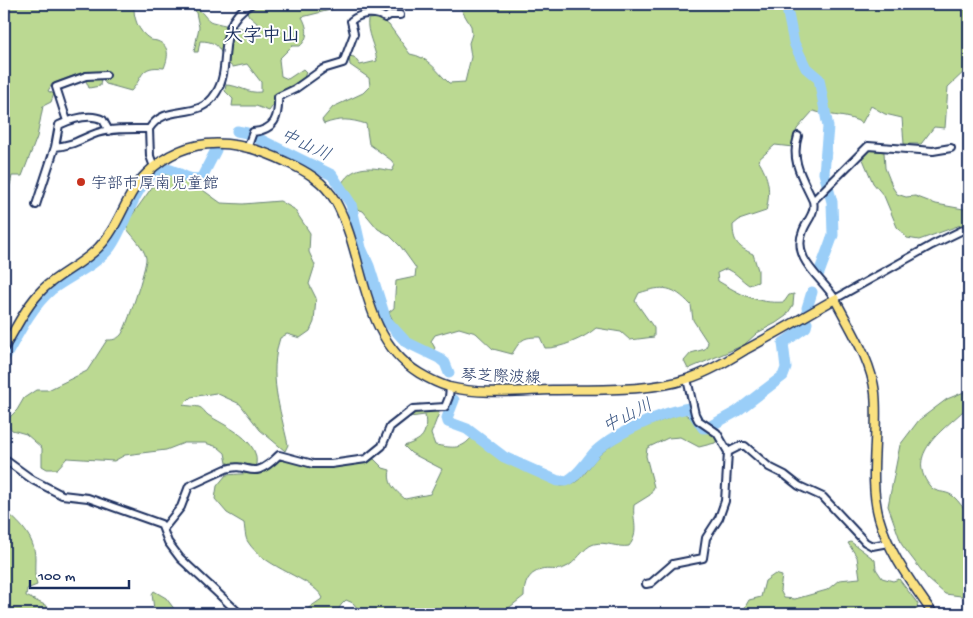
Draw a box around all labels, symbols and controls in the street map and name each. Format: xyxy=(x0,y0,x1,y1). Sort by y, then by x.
district label: 大字中山 xyxy=(224,25,300,49)
water label: 中山川 xyxy=(276,124,334,167)
place label: 宇部市厚南児童館 xyxy=(91,174,219,195)
marker: 宇部市厚南児童館 xyxy=(75,176,87,188)
street label: 琴芝際波線 xyxy=(461,366,541,389)
water label: 中山川 xyxy=(599,395,657,439)
scale bar xyxy=(30,558,129,590)
text: 100 m xyxy=(37,568,76,586)

